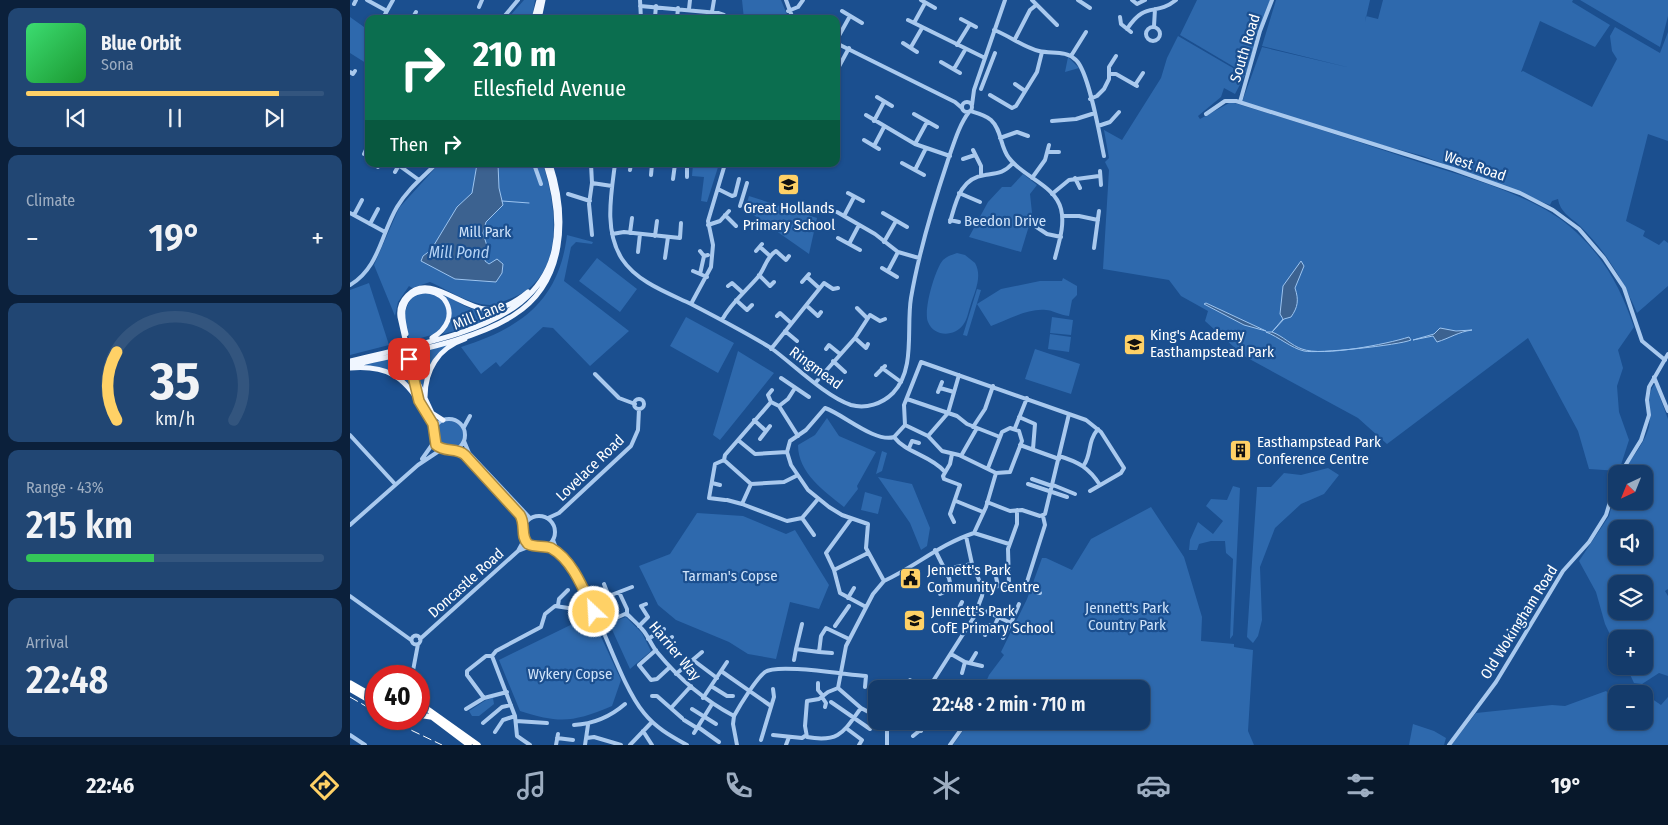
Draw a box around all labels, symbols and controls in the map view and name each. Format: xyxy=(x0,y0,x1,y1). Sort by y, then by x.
street label: South Road xyxy=(1226,12,1264,84)
text: Blue Orbit xyxy=(101,32,181,55)
text: 210 m xyxy=(473,33,557,75)
icon: right xyxy=(390,35,455,100)
text: Sona xyxy=(101,55,134,74)
text: Ellesfield Avenue xyxy=(473,75,626,102)
icon: previous xyxy=(62,104,90,132)
icon: pause xyxy=(161,104,189,132)
icon: next xyxy=(260,104,288,132)
icon: right xyxy=(438,130,466,158)
text: Then xyxy=(390,133,428,156)
street label: West Road xyxy=(1442,147,1508,185)
school or university icon: Great Hollands Primary School xyxy=(777,173,801,197)
text: Climate xyxy=(26,191,75,210)
place label: Great Hollands Primary School xyxy=(743,199,835,234)
park label: Beedon Drive xyxy=(964,212,1046,230)
text: 19° xyxy=(148,215,201,261)
text: − xyxy=(26,222,39,255)
text: + xyxy=(311,222,324,255)
park label: Mill Park xyxy=(459,223,511,241)
water label: Mill Pond xyxy=(429,243,490,262)
street label: Mill Lane xyxy=(450,296,508,334)
place label: King's Academy Easthampstead Park xyxy=(1150,326,1274,361)
school or university icon: King's Academy Easthampstead Park xyxy=(1122,332,1146,356)
pin xyxy=(388,338,430,380)
street label: Ringmead xyxy=(786,343,846,393)
icon: arrive xyxy=(395,345,423,373)
text: 35 xyxy=(149,350,200,413)
text: km/h xyxy=(155,408,195,430)
street label: Lovelace Road xyxy=(552,431,628,505)
place label: Easthampstead Park Conference Centre xyxy=(1257,433,1381,468)
building icon: Easthampstead Park Conference Centre xyxy=(1229,439,1253,463)
north arrow xyxy=(1608,465,1652,510)
map controls xyxy=(1608,465,1653,730)
text: Range · 43% xyxy=(26,478,104,497)
text: 215 km xyxy=(26,502,133,548)
button: sound xyxy=(1608,520,1653,565)
street label: Doncastle Road xyxy=(425,544,507,622)
place label: Jennett's Park Community Centre xyxy=(927,561,1040,596)
street label: Old Wokingham Road xyxy=(1477,562,1561,682)
park label: Tarman's Copse xyxy=(682,567,778,585)
public building icon: Jennett's Park Community Centre xyxy=(899,567,923,591)
button: layers xyxy=(1608,575,1653,620)
position arrow xyxy=(567,585,619,637)
park label: Jennett's Park Country Park xyxy=(1085,599,1169,634)
place label: Jennett's Park CofE Primary School xyxy=(931,602,1054,637)
school or university icon: Jennett's Park CofE Primary School xyxy=(903,608,927,632)
street label: Harrier Way xyxy=(645,618,705,684)
button: + xyxy=(1608,630,1653,675)
text: Arrival xyxy=(26,633,68,652)
text: 22:48 xyxy=(26,657,108,703)
speed limit sign: 40 xyxy=(365,665,430,730)
park label: Wykery Copse xyxy=(528,665,612,683)
button: − xyxy=(1608,685,1653,730)
text: 22:48 · 2 min · 710 m xyxy=(933,693,1085,716)
icon: directions xyxy=(307,768,342,803)
icon: music xyxy=(514,768,549,803)
icon: phone xyxy=(721,768,756,803)
icon: climate xyxy=(929,768,964,803)
icon: car xyxy=(1136,768,1171,803)
icon: filters xyxy=(1343,768,1378,803)
text: 22:46 xyxy=(86,772,134,799)
text: 19° xyxy=(1551,772,1582,799)

